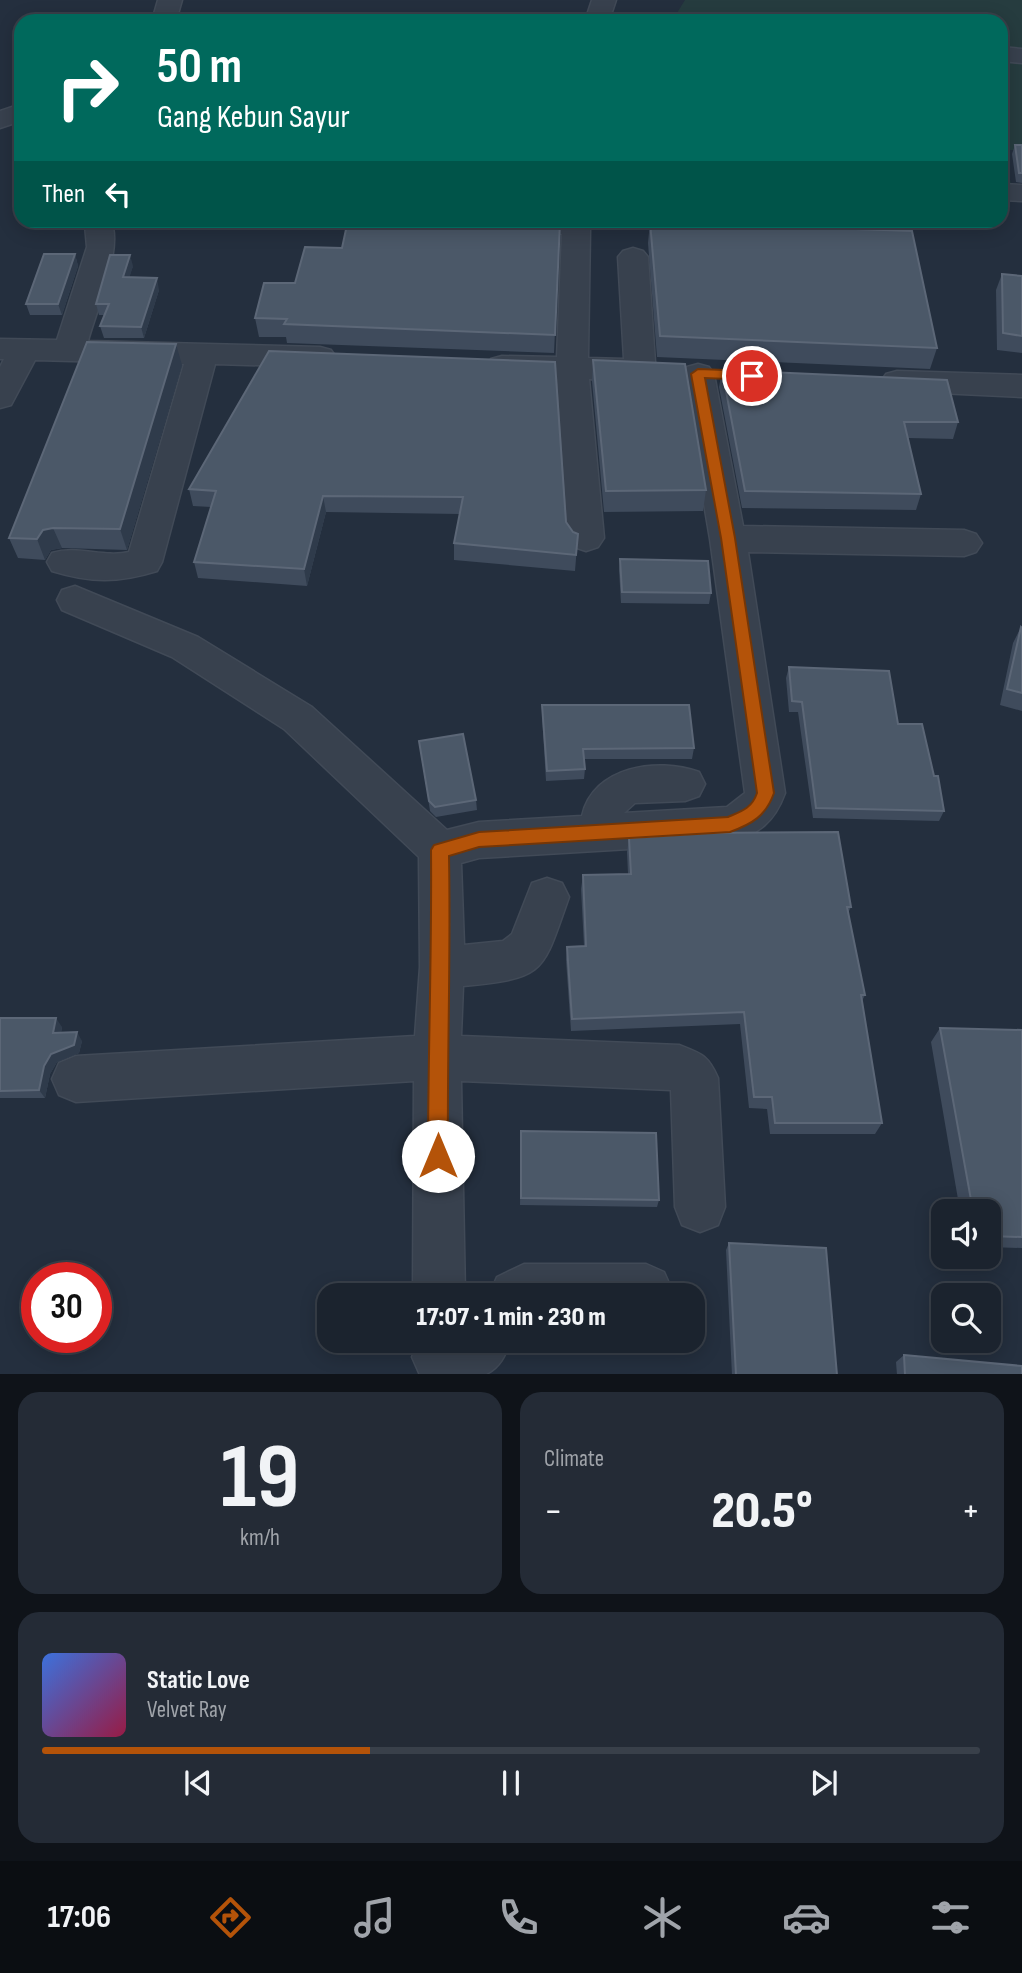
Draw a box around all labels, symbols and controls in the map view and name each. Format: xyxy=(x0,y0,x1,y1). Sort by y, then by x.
text: 50 m xyxy=(157,38,242,97)
icon: right xyxy=(42,42,133,133)
text: Gang Kebun Sayur xyxy=(157,98,350,137)
icon: left xyxy=(99,175,137,213)
text: Then xyxy=(42,179,85,210)
pin xyxy=(722,346,782,406)
icon: arrive xyxy=(733,357,771,395)
position arrow xyxy=(401,1119,475,1193)
map controls xyxy=(931,1199,1001,1353)
button: sound xyxy=(931,1199,1001,1269)
speed limit sign: 30 xyxy=(21,1262,112,1353)
button: search xyxy=(931,1283,1001,1353)
text: 17:07 · 1 min · 230 m xyxy=(416,1302,606,1333)
text: 19 xyxy=(221,1424,299,1533)
text: Climate xyxy=(544,1445,604,1473)
text: 20.5° xyxy=(711,1480,813,1543)
text: − xyxy=(544,1489,563,1534)
text: + xyxy=(961,1489,980,1534)
text: km/h xyxy=(240,1524,280,1552)
text: Static Love xyxy=(147,1665,250,1696)
text: Velvet Ray xyxy=(147,1696,227,1724)
icon: previous xyxy=(179,1764,217,1802)
icon: pause xyxy=(492,1764,530,1802)
icon: next xyxy=(805,1764,843,1802)
icon: directions xyxy=(206,1893,255,1942)
icon: music xyxy=(350,1893,399,1942)
icon: phone xyxy=(494,1893,543,1942)
icon: climate xyxy=(638,1893,687,1942)
icon: car xyxy=(782,1893,831,1942)
icon: filters xyxy=(926,1893,975,1942)
text: 17:06 xyxy=(47,1898,111,1937)

